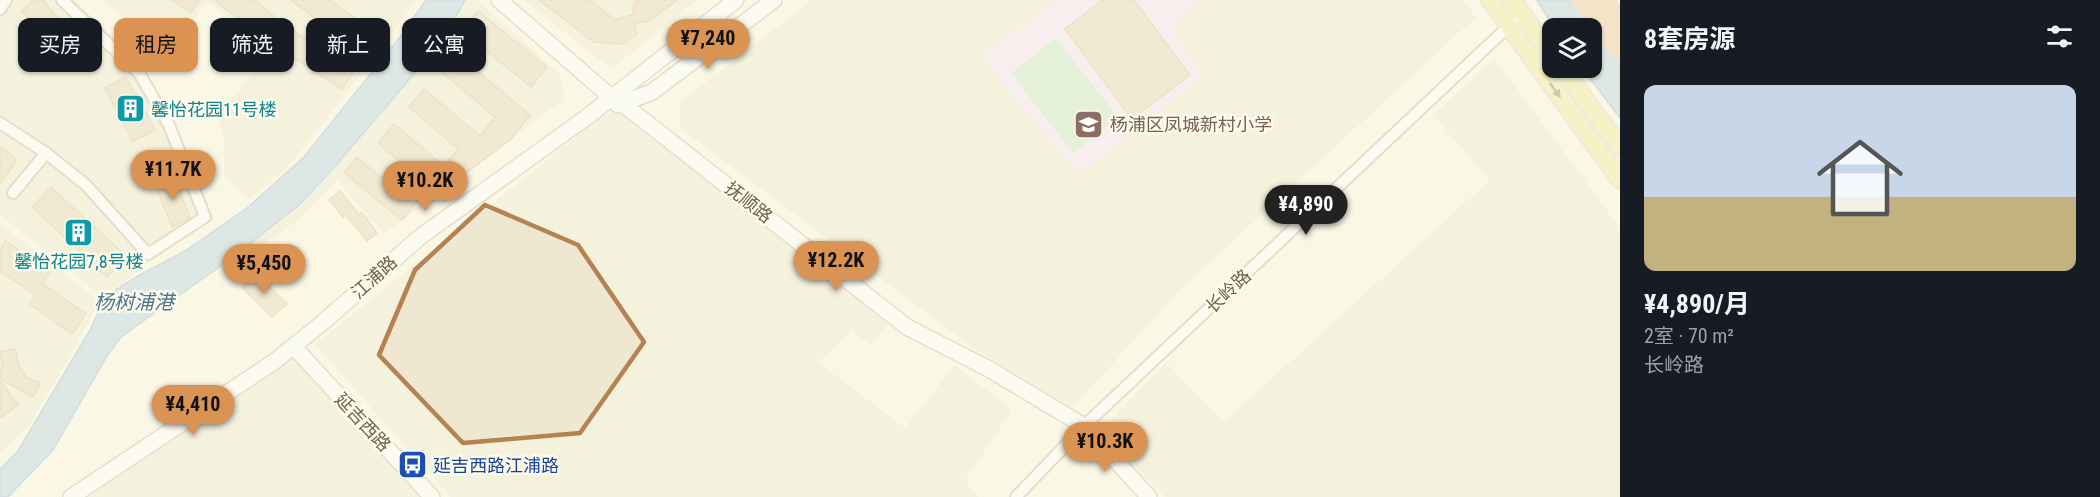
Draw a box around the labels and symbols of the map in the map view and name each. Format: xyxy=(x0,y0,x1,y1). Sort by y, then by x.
pin: ¥7,240 xyxy=(659,19,757,70)
one-way arrow xyxy=(1549,83,1561,98)
building icon: 馨怡花园11号楼 xyxy=(114,93,146,125)
place label: 馨怡花园11号楼 xyxy=(151,99,277,120)
school or university icon: 杨浦区凤城新村小学 xyxy=(1073,108,1105,140)
place label: 杨浦区凤城新村小学 xyxy=(1110,114,1272,135)
pin: ¥11.7K xyxy=(124,150,222,201)
pin: ¥10.2K xyxy=(376,161,474,212)
street label: 抚顺路 xyxy=(721,177,777,227)
pin: ¥4,890 xyxy=(1257,185,1355,236)
building icon: 馨怡花园7,8号楼 xyxy=(63,216,95,248)
pin: ¥12.2K xyxy=(787,241,885,292)
pin: ¥5,450 xyxy=(215,244,313,295)
place label: 馨怡花园7,8号楼 xyxy=(14,251,144,272)
street label: 江浦路 xyxy=(347,251,401,303)
street label: 长岭路 xyxy=(1201,265,1255,317)
water label: 杨树浦港 xyxy=(94,290,177,314)
pin: ¥4,410 xyxy=(144,385,242,436)
street label: 延吉西路 xyxy=(331,389,395,455)
pin: ¥10.3K xyxy=(1056,422,1154,473)
bus stop icon: 延吉西路江浦路 xyxy=(396,449,428,481)
place label: 延吉西路江浦路 xyxy=(433,455,559,476)

